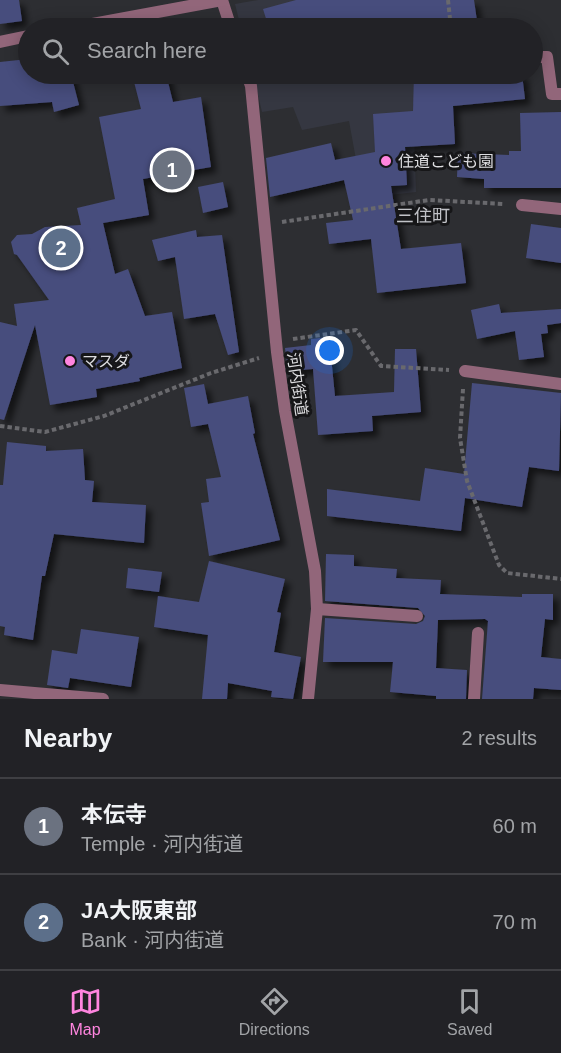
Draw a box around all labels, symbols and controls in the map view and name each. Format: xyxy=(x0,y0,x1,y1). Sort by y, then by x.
search box xyxy=(18,18,543,84)
icon: search xyxy=(39,35,72,68)
text: Search here xyxy=(87,38,207,63)
pin: 1 xyxy=(152,148,192,192)
place label: 住道こども園 xyxy=(398,153,494,170)
marker: 住道こども園 xyxy=(379,154,393,168)
district label: 三住町 xyxy=(396,206,450,226)
pin: 2 xyxy=(42,226,80,270)
your location xyxy=(315,336,344,365)
street label: 河内街道 xyxy=(285,351,310,417)
place label: マスダ xyxy=(82,353,130,370)
marker: マスダ xyxy=(63,354,77,368)
text: Nearby xyxy=(24,723,112,753)
text: 2 results xyxy=(461,727,537,749)
text: 本伝寺 xyxy=(81,802,147,827)
text: 1 xyxy=(38,815,49,837)
text: 60 m xyxy=(493,815,537,837)
text: Temple · 河内街道 xyxy=(81,833,243,855)
text: JA大阪東部 xyxy=(81,898,197,923)
text: 2 xyxy=(38,911,49,933)
text: 70 m xyxy=(493,911,537,933)
text: Bank · 河内街道 xyxy=(81,929,224,951)
tab: Map xyxy=(69,985,102,1039)
tab: Directions xyxy=(239,985,310,1039)
tab: Saved xyxy=(447,985,492,1039)

